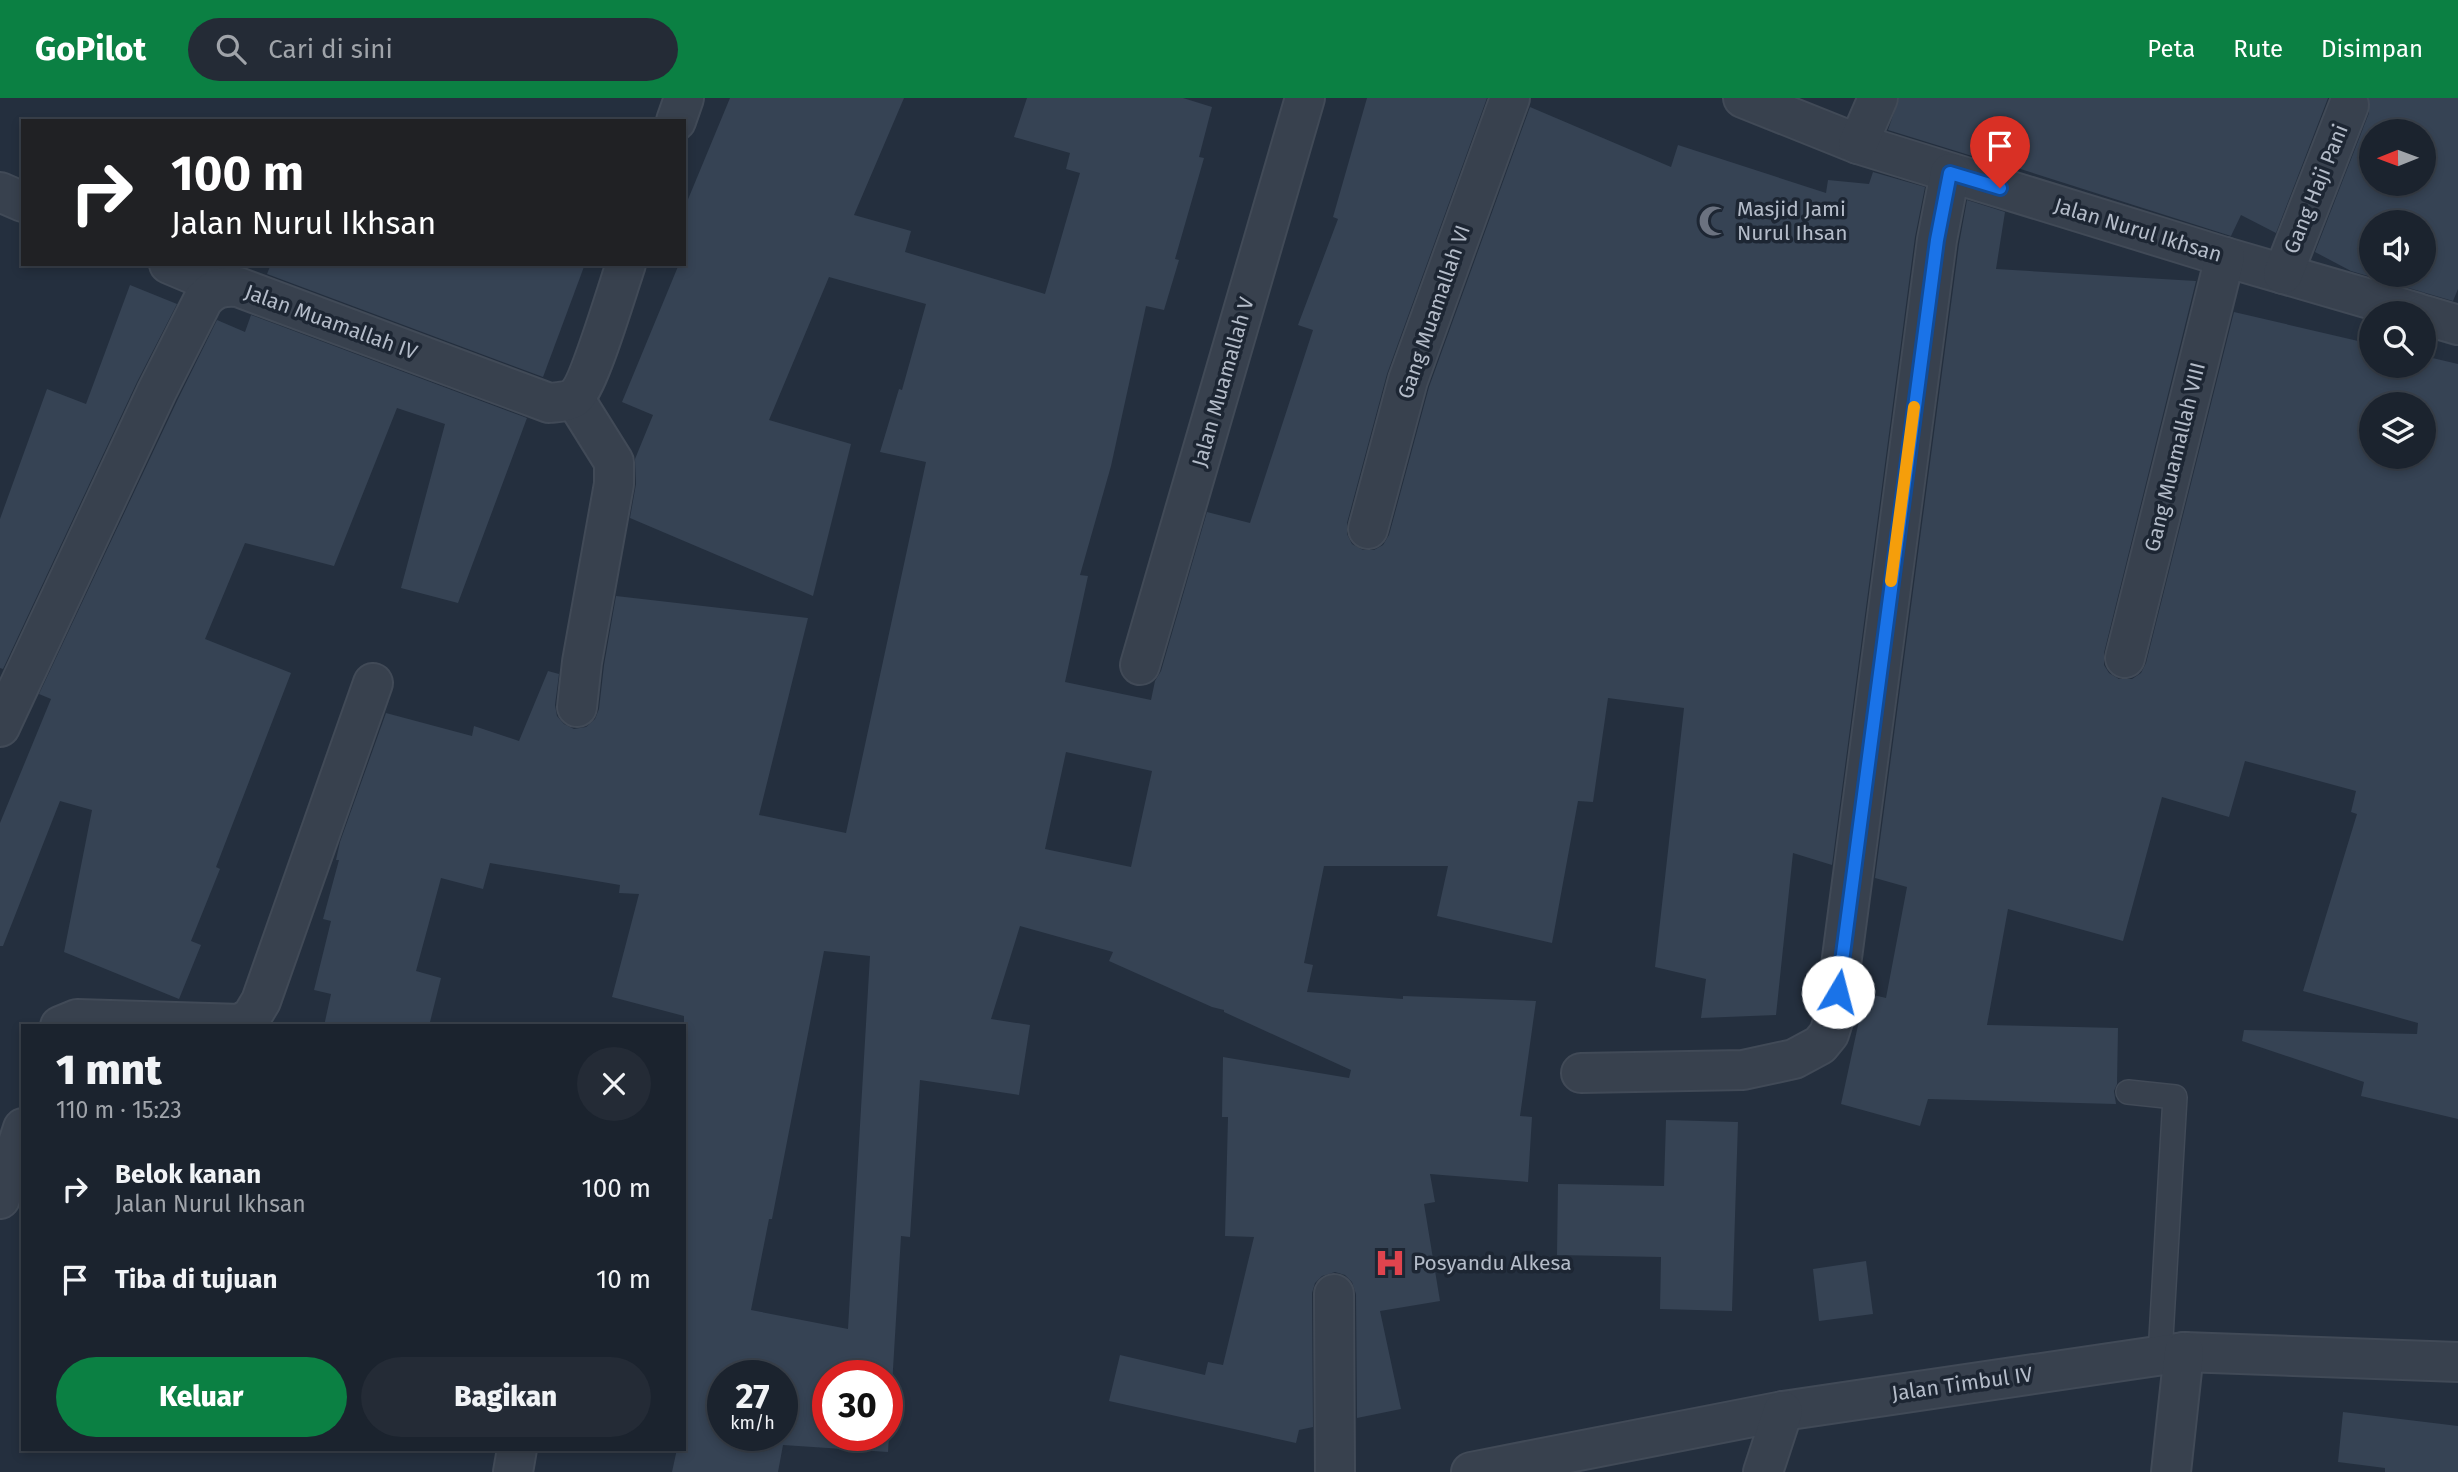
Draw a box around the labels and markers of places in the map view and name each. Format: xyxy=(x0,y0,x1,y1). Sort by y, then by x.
pin xyxy=(1970,116,2030,188)
place label: Masjid Jami Nurul Ihsan xyxy=(1737,196,1847,246)
mosque icon: Masjid Jami Nurul Ihsan xyxy=(1697,204,1731,238)
hospital icon: Posyandu Alkesa xyxy=(1373,1246,1407,1280)
place label: Posyandu Alkesa xyxy=(1413,1250,1572,1276)

